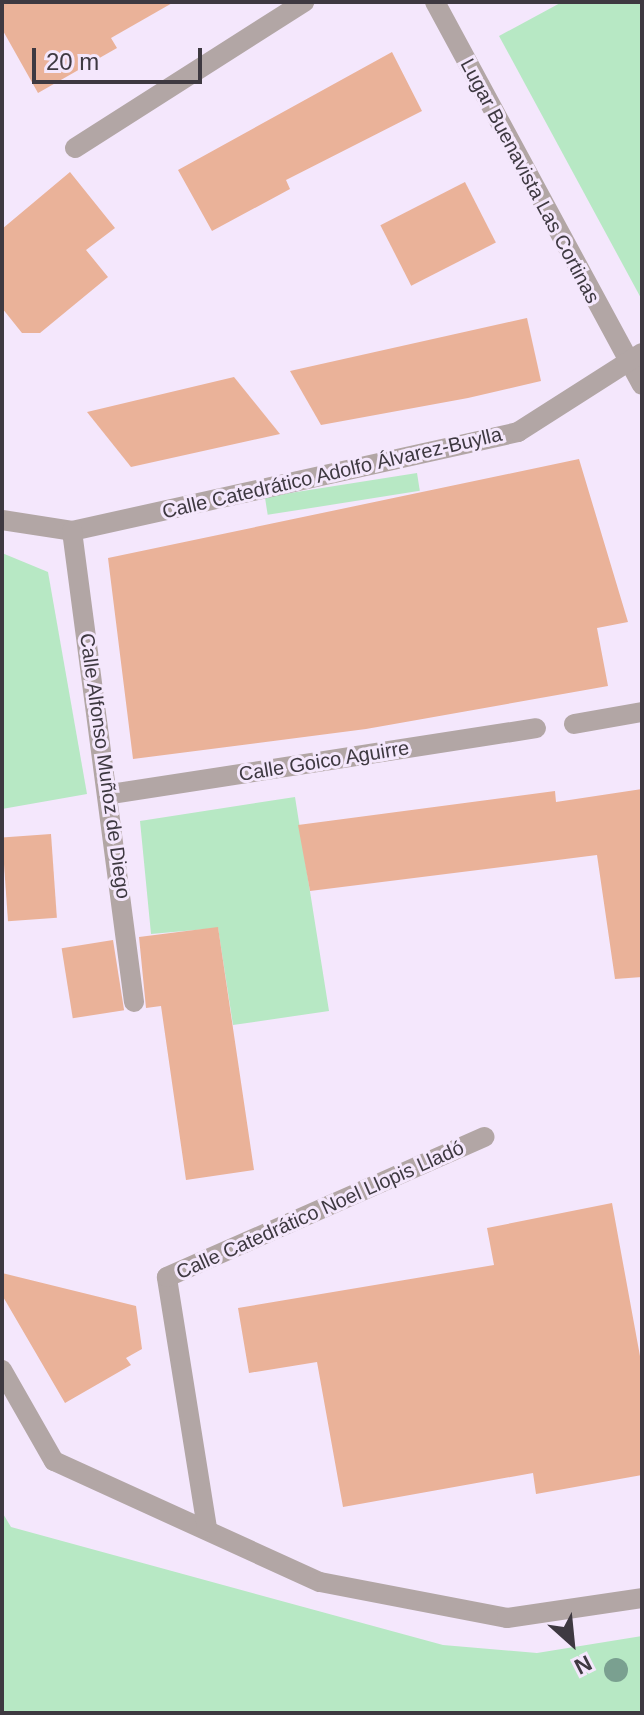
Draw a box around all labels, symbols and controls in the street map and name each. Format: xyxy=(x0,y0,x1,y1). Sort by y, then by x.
scale bar xyxy=(36,32,206,82)
text: 20 m xyxy=(46,48,99,75)
street label: Lugar Buenavista Las Cortinas xyxy=(455,55,605,307)
street label: Calle Catedrático Adolfo Álvarez-Buylla xyxy=(159,422,505,524)
street label: Calle Alfonso Muñoz de Diego xyxy=(74,631,136,901)
street label: Calle Goico Aguirre xyxy=(236,736,412,786)
street label: Calle Catedrático Noel Llopis Lladó xyxy=(172,1136,468,1284)
north arrow xyxy=(532,1603,612,1683)
text: N xyxy=(570,1650,596,1680)

